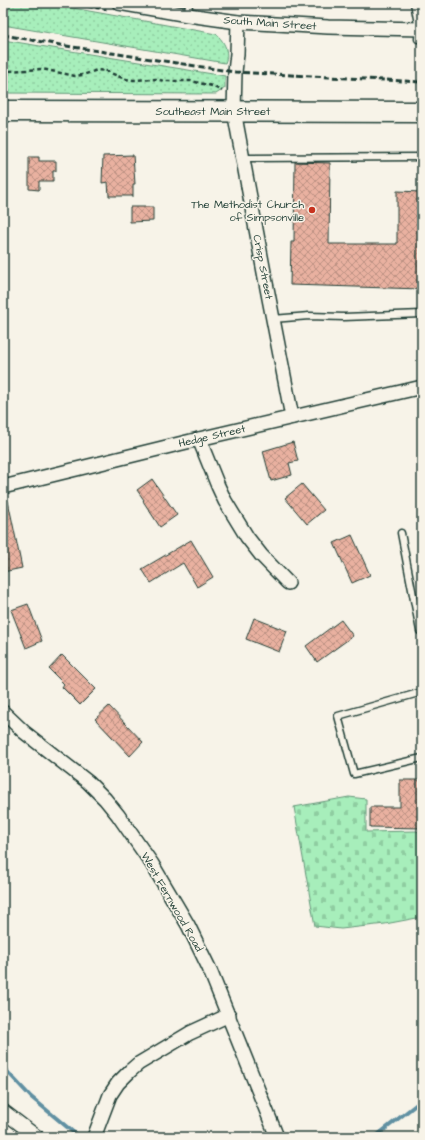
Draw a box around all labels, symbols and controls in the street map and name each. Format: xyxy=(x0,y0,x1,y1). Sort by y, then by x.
street label: South Main Street xyxy=(223,12,318,34)
street label: Southeast Main Street xyxy=(156,104,271,119)
place label: The Methodist Church of Simpsonville xyxy=(191,197,305,225)
marker: The Methodist Church of Simpsonville xyxy=(307,205,317,215)
street label: Crisp Street xyxy=(249,233,277,301)
street label: Hedge Street xyxy=(177,421,248,452)
street label: West Fernwood Road xyxy=(137,850,207,955)

